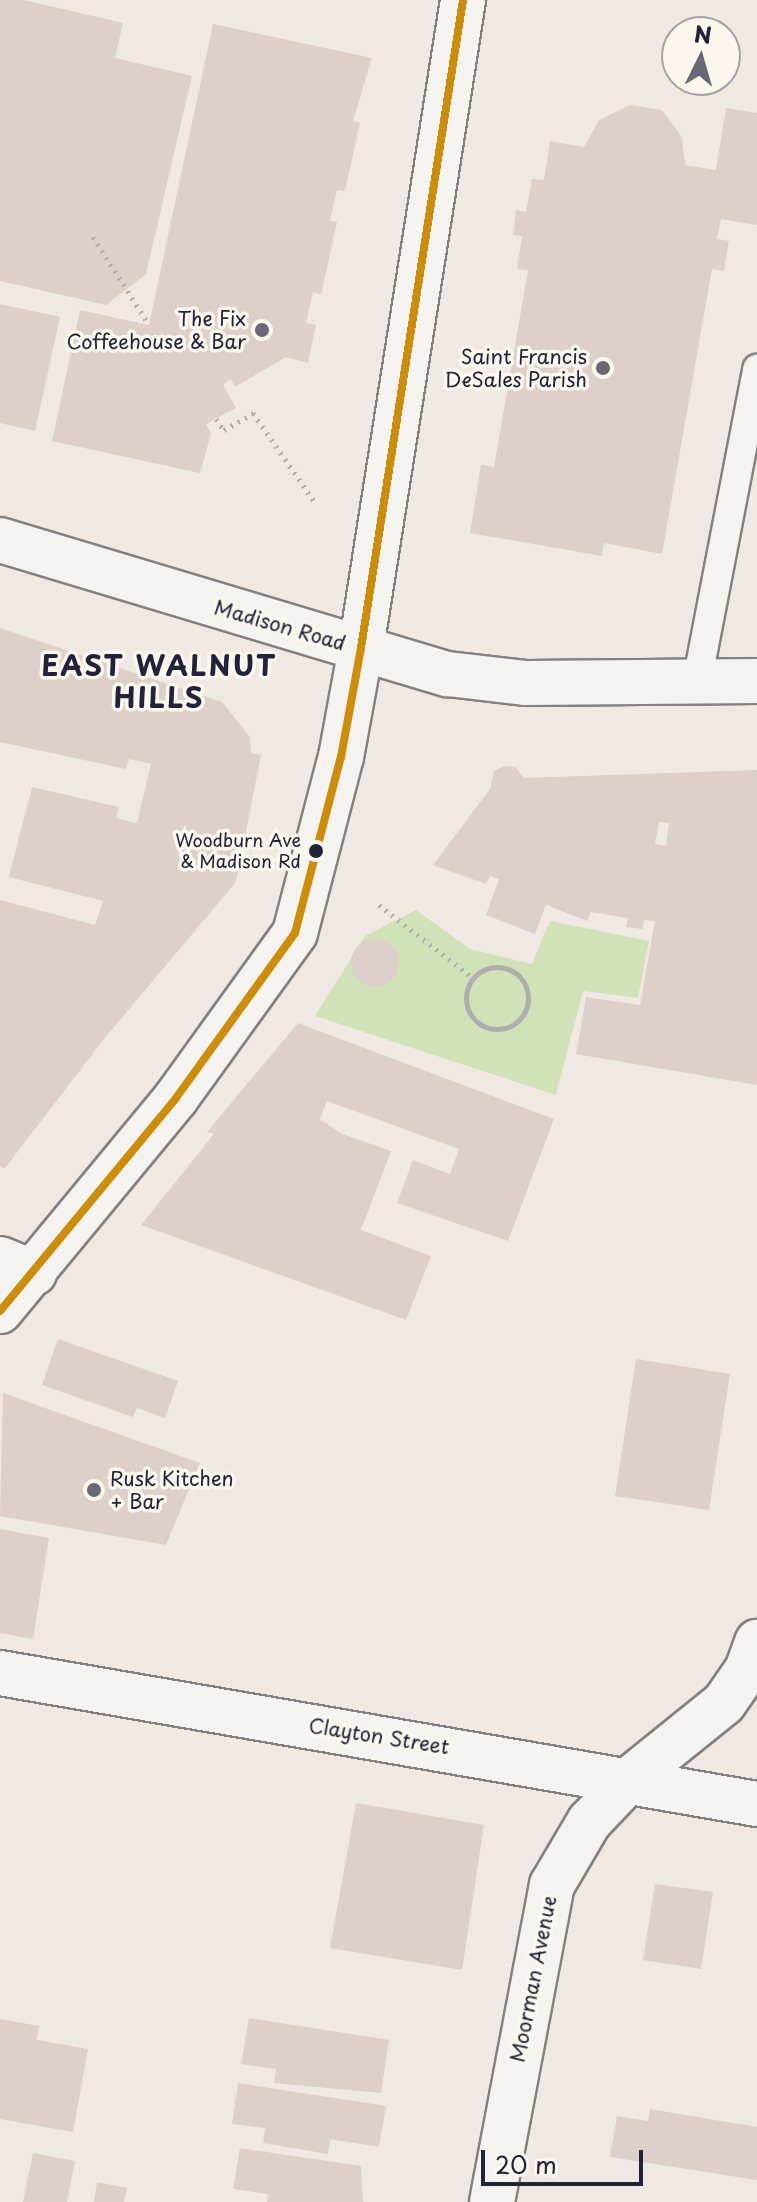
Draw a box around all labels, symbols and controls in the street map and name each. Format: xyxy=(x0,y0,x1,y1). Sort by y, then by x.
north arrow xyxy=(661,16,741,96)
text: N xyxy=(693,16,713,51)
place label: The Fix Coffeehouse & Bar xyxy=(66,306,246,353)
marker: The Fix Coffeehouse & Bar xyxy=(253,321,271,339)
place label: Saint Francis DeSales Parish xyxy=(443,344,587,391)
marker: Saint Francis DeSales Parish xyxy=(594,359,612,377)
street label: Madison Road xyxy=(212,595,348,655)
district label: EAST WALNUT HILLS xyxy=(41,648,277,714)
place label: Woodburn Ave & Madison Rd xyxy=(176,830,301,872)
marker: Woodburn Ave & Madison Rd xyxy=(308,843,324,859)
place label: Rusk Kitchen + Bar xyxy=(110,1466,234,1513)
marker: Rusk Kitchen + Bar xyxy=(85,1481,103,1499)
street label: Clayton Street xyxy=(307,1713,451,1759)
street label: Moorman Avenue xyxy=(505,1894,561,2064)
scale bar xyxy=(485,2134,647,2184)
text: 20 m xyxy=(495,2146,557,2182)

